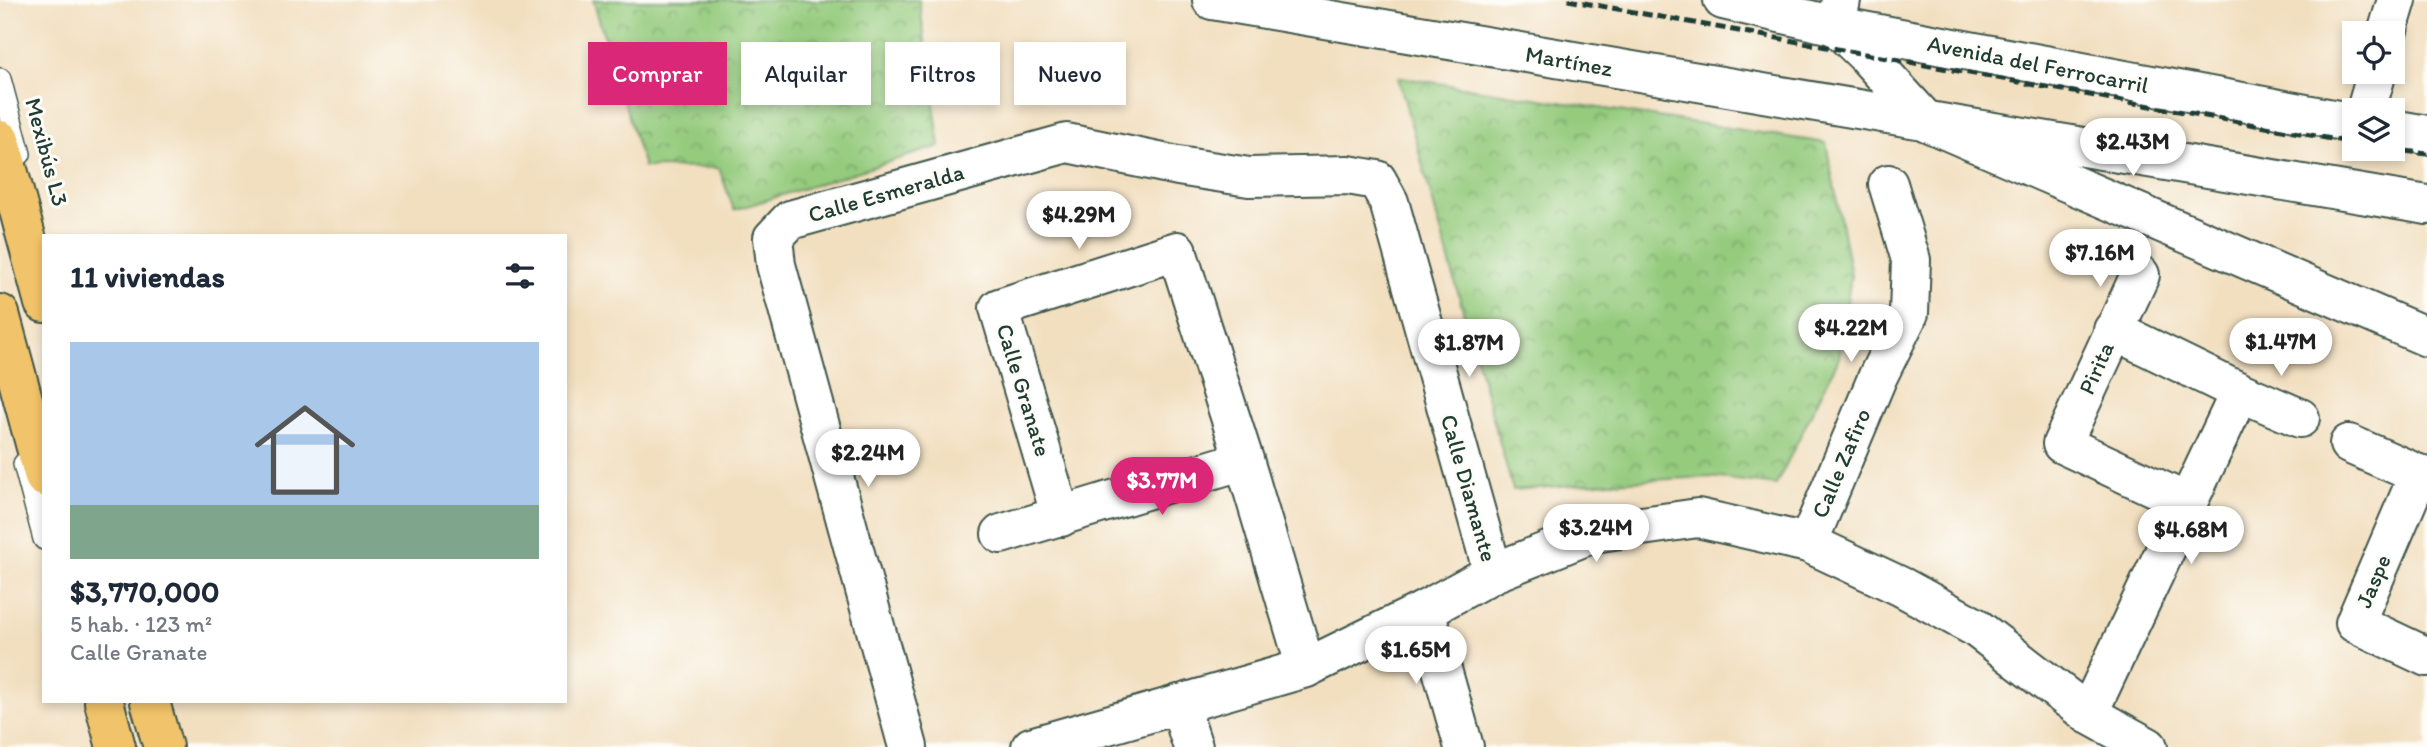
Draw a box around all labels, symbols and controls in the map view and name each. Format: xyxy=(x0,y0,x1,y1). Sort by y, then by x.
map controls xyxy=(2342,21,2405,161)
button: locate xyxy=(2342,21,2405,84)
street label: Avenida del Ferrocarril xyxy=(1925,29,2151,99)
street label: Martínez xyxy=(1523,40,1615,83)
chip: Comprar xyxy=(588,42,727,105)
chip: Alquilar xyxy=(741,42,871,105)
chip: Filtros xyxy=(885,42,1000,105)
chip: Nuevo xyxy=(1014,42,1126,105)
street label: Mexibús L3 xyxy=(19,95,75,209)
button: layers xyxy=(2342,98,2405,161)
pin: $2.43M xyxy=(2076,118,2190,178)
text: $2.43M xyxy=(2096,127,2170,155)
street label: Calle Esmeralda xyxy=(805,157,967,229)
pin: $4.29M xyxy=(1022,191,1136,251)
text: $4.29M xyxy=(1042,200,1116,228)
pin: $7.16M xyxy=(2043,230,2157,289)
text: $7.16M xyxy=(2065,238,2135,266)
icon: filters xyxy=(501,257,539,295)
text: 11 viviendas xyxy=(70,258,225,295)
pin: $4.22M xyxy=(1794,304,1908,364)
text: $4.22M xyxy=(1814,313,1888,341)
pin: $1.47M xyxy=(2224,318,2338,378)
street label: Calle Granate xyxy=(991,320,1057,460)
pin: $1.87M xyxy=(1412,320,1526,379)
text: $1.47M xyxy=(2245,327,2317,355)
text: $1.87M xyxy=(1434,328,1504,356)
street label: Pirita xyxy=(2072,337,2120,399)
icon: home xyxy=(242,387,368,513)
street label: Calle Zafiro xyxy=(1805,404,1877,522)
street label: Calle Diamante xyxy=(1435,411,1503,565)
pin: $2.24M xyxy=(811,430,925,489)
text: $2.24M xyxy=(831,438,905,466)
pin: $3.77M xyxy=(1105,458,1219,517)
text: $3.77M xyxy=(1127,466,1197,494)
pin: $3.24M xyxy=(1539,504,1653,564)
pin: $4.68M xyxy=(2134,506,2248,566)
text: $3.24M xyxy=(1559,513,1633,541)
text: $4.68M xyxy=(2154,515,2228,543)
street label: Jaspe xyxy=(2349,550,2397,612)
text: $3,770,000 xyxy=(70,573,219,610)
text: 5 hab. · 123 m² xyxy=(70,610,212,638)
pin: $1.65M xyxy=(1359,626,1473,686)
text: $1.65M xyxy=(1381,635,1451,663)
text: Calle Granate xyxy=(70,638,207,666)

